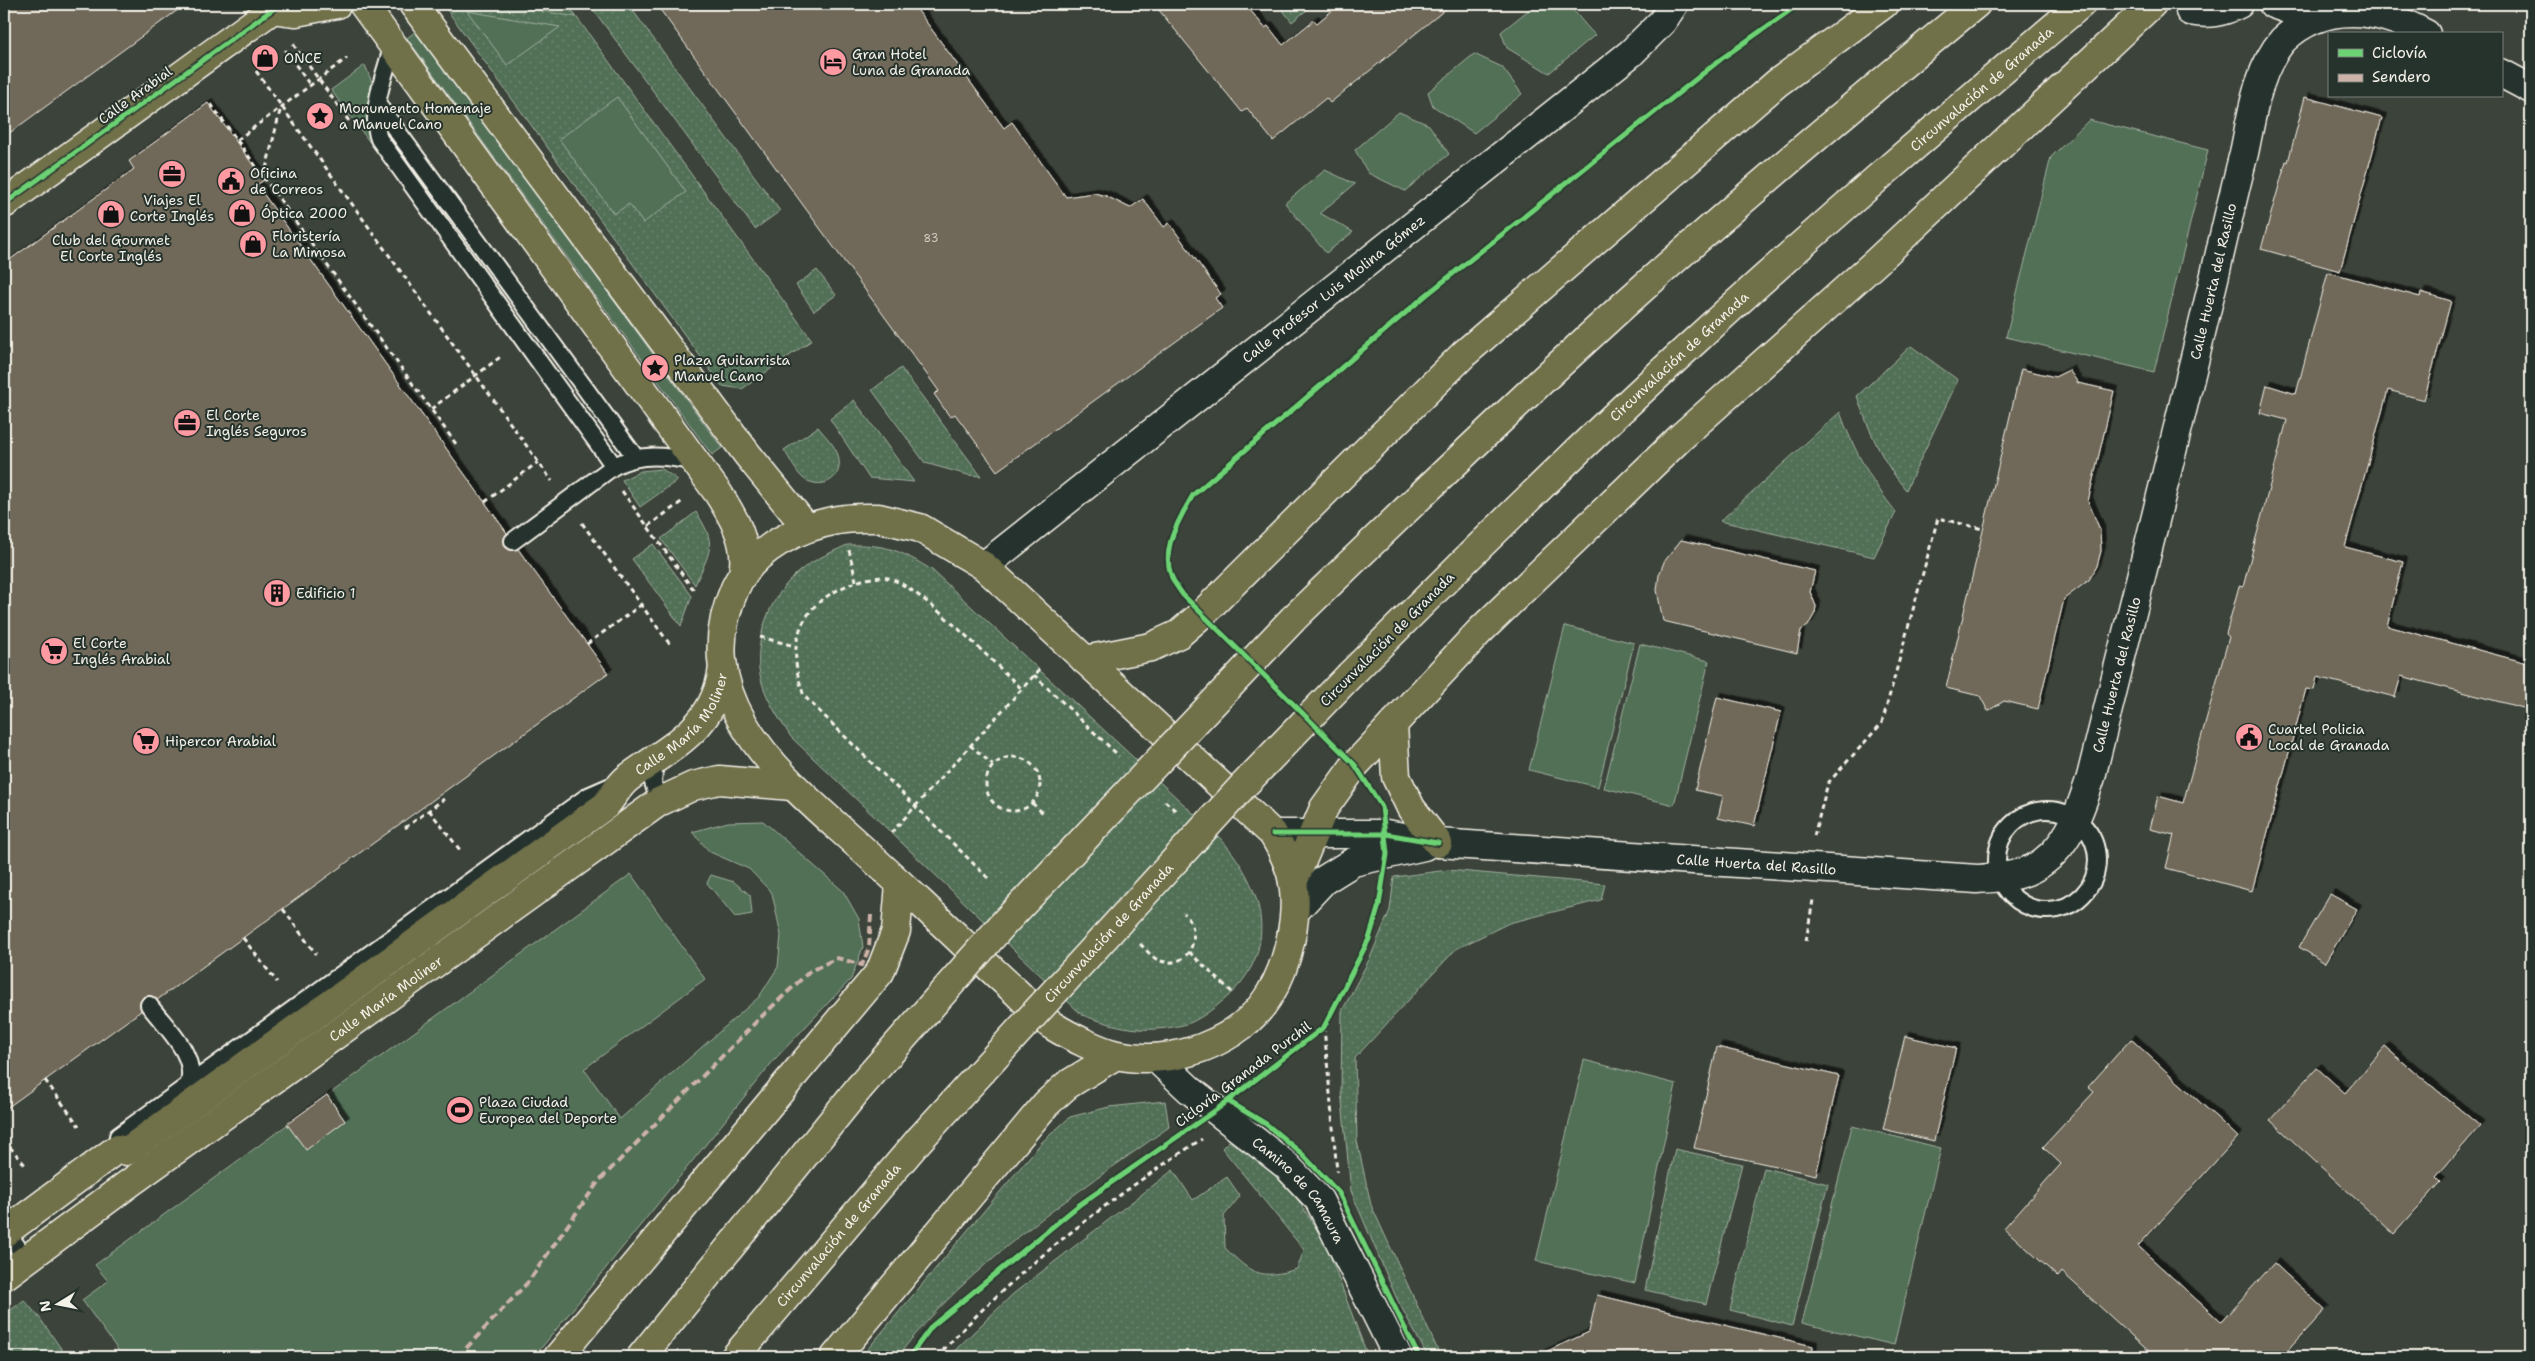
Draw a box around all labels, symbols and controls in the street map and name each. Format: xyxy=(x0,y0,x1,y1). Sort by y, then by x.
street label: Circunvalación de Granada xyxy=(1906,22,2057,155)
legend xyxy=(2328,32,2502,98)
shop icon: ONCE xyxy=(250,43,280,73)
text: Ciclovía xyxy=(2372,43,2428,63)
place label: Gran Hotel Luna de Granada xyxy=(852,45,971,79)
hotel icon: Gran Hotel Luna de Granada xyxy=(818,47,848,77)
place label: ONCE xyxy=(284,49,322,67)
street label: Calle Arabial xyxy=(94,62,176,128)
text: Sendero xyxy=(2372,67,2431,87)
place label: Monumento Homenaje a Manuel Cano xyxy=(339,99,492,133)
place icon: Monumento Homenaje a Manuel Cano xyxy=(305,101,335,131)
office icon: Viajes El Corte Inglés xyxy=(157,159,187,189)
place label: Oficina de Correos xyxy=(250,164,323,198)
public building icon: Oficina de Correos xyxy=(216,166,246,196)
place label: Viajes El Corte Inglés xyxy=(130,191,214,225)
shop icon: Óptica 2000 xyxy=(227,198,257,228)
shop icon: Club del Gourmet El Corte Inglés xyxy=(96,199,126,229)
street label: Calle Huerta del Rasillo xyxy=(2186,201,2240,361)
place label: Óptica 2000 xyxy=(261,204,347,222)
street label: Calle Profesor Luis Molina Gómez xyxy=(1238,211,1429,367)
place label: Floristería La Mimosa xyxy=(272,227,346,261)
shop icon: Floristería La Mimosa xyxy=(238,229,268,259)
place label: Club del Gourmet El Corte Inglés xyxy=(52,231,170,265)
house number: 83 xyxy=(924,231,938,246)
street label: Circunvalación de Granada xyxy=(1606,287,1753,425)
place label: Plaza Guitarrista Manuel Cano xyxy=(674,351,791,385)
place icon: Plaza Guitarrista Manuel Cano xyxy=(640,353,670,383)
place label: El Corte Inglés Seguros xyxy=(206,406,307,440)
office icon: El Corte Inglés Seguros xyxy=(172,408,202,438)
street label: Circunvalación de Granada xyxy=(1316,568,1458,710)
building icon: Edificio 1 xyxy=(262,578,292,608)
place label: Edificio 1 xyxy=(296,584,356,602)
street label: Calle Huerta del Rasillo xyxy=(2088,595,2145,755)
place label: El Corte Inglés Arabial xyxy=(73,634,171,668)
supermarket icon: El Corte Inglés Arabial xyxy=(39,636,69,666)
street label: Calle María Moliner xyxy=(631,671,731,779)
place label: Cuartel Policia Local de Granada xyxy=(2268,720,2390,754)
public building icon: Cuartel Policia Local de Granada xyxy=(2234,722,2264,752)
supermarket icon: Hipercor Arabial xyxy=(131,726,161,756)
place label: Hipercor Arabial xyxy=(165,732,277,750)
street label: Calle Huerta del Rasillo xyxy=(1676,850,1837,879)
street label: Circunvalación de Granada xyxy=(1040,859,1177,1006)
street label: Calle María Moliner xyxy=(325,951,447,1046)
street label: Ciclovía Granada Purchil xyxy=(1171,1016,1315,1131)
place label: Plaza Ciudad Europea del Deporte xyxy=(479,1093,617,1127)
sports icon: Plaza Ciudad Europea del Deporte xyxy=(445,1095,475,1125)
street label: Camino de Camaura xyxy=(1248,1133,1349,1247)
street label: Circunvalación de Granada xyxy=(772,1159,905,1311)
north arrow xyxy=(32,1278,82,1328)
text: N xyxy=(35,1299,55,1313)

